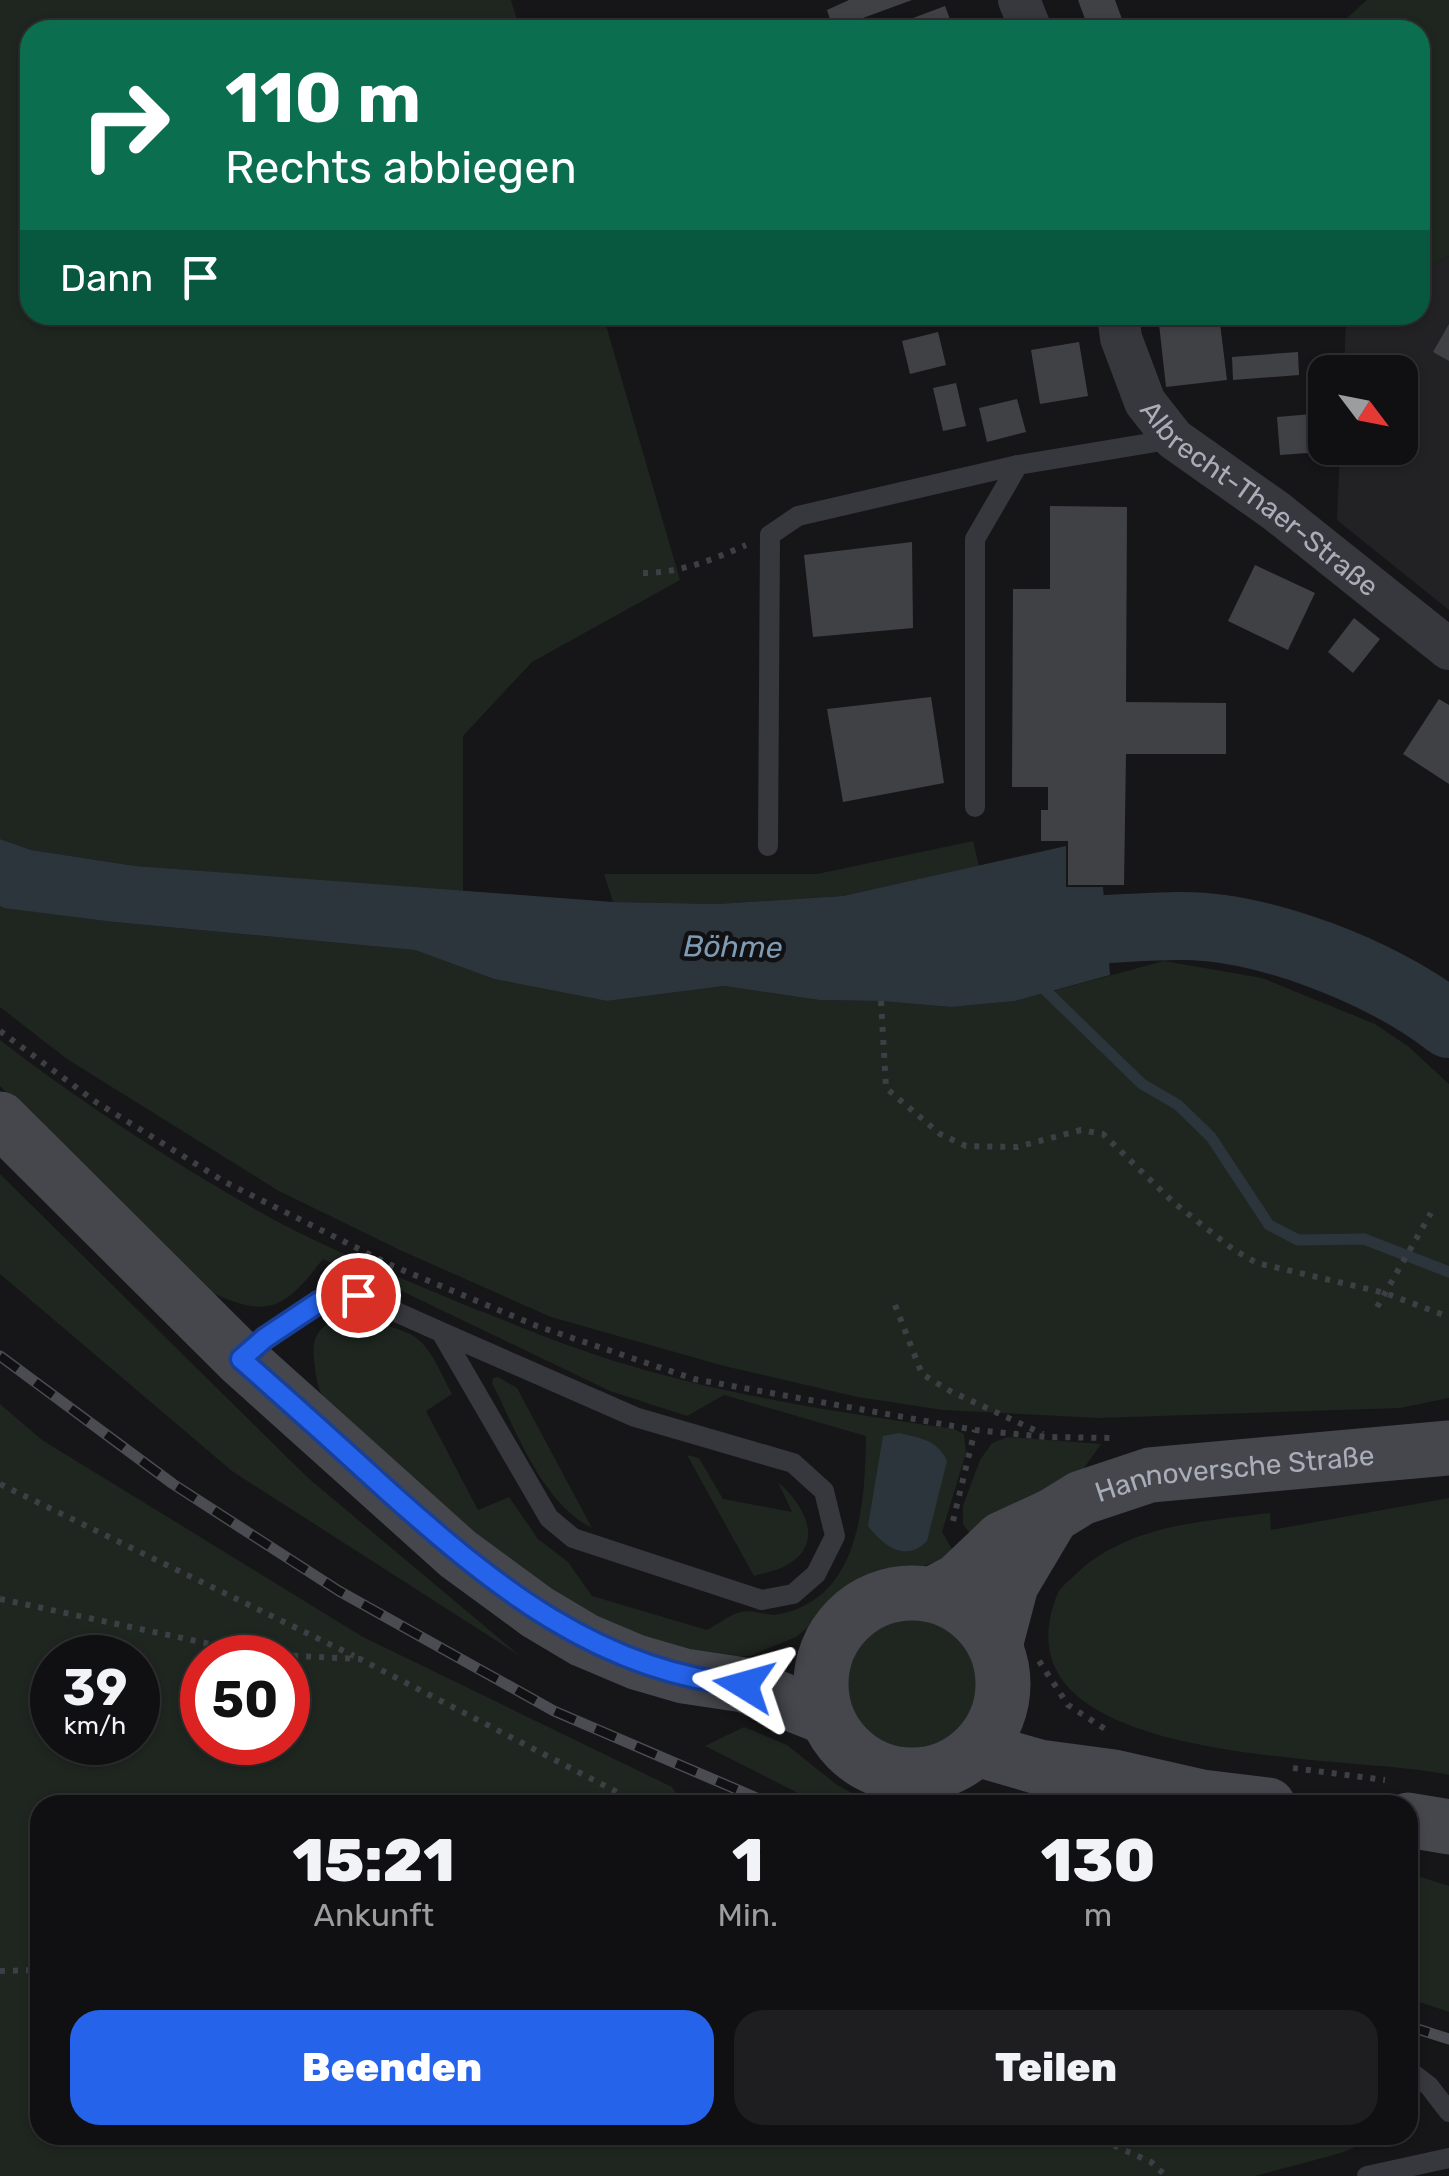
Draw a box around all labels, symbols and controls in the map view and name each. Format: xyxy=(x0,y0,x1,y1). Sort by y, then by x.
text: 110 m xyxy=(225,57,421,140)
icon: right xyxy=(60,60,190,190)
text: Rechts abbiegen xyxy=(225,141,577,194)
icon: arrive xyxy=(173,250,228,305)
text: Dann xyxy=(60,255,153,301)
north arrow xyxy=(1308,355,1418,465)
map controls xyxy=(1308,355,1418,465)
street label: Albrecht-Thaer-Straße xyxy=(1133,394,1385,603)
water label: Böhme xyxy=(683,928,783,966)
pin xyxy=(316,1253,401,1338)
icon: arrive xyxy=(331,1268,386,1323)
street label: Hannoversche Straße xyxy=(1091,1439,1376,1509)
position arrow xyxy=(692,1633,796,1737)
speed limit sign: 50 xyxy=(180,1635,310,1765)
text: 39 xyxy=(63,1658,128,1718)
text: km/h xyxy=(64,1711,126,1740)
text: 15:21 xyxy=(293,1825,455,1896)
text: 1 xyxy=(732,1825,764,1896)
text: 130 xyxy=(1041,1825,1155,1896)
text: Ankunft xyxy=(314,1896,434,1934)
text: Min. xyxy=(718,1896,778,1934)
text: m xyxy=(1084,1896,1112,1934)
button: Beenden xyxy=(70,2010,714,2125)
button: Teilen xyxy=(734,2010,1378,2125)

